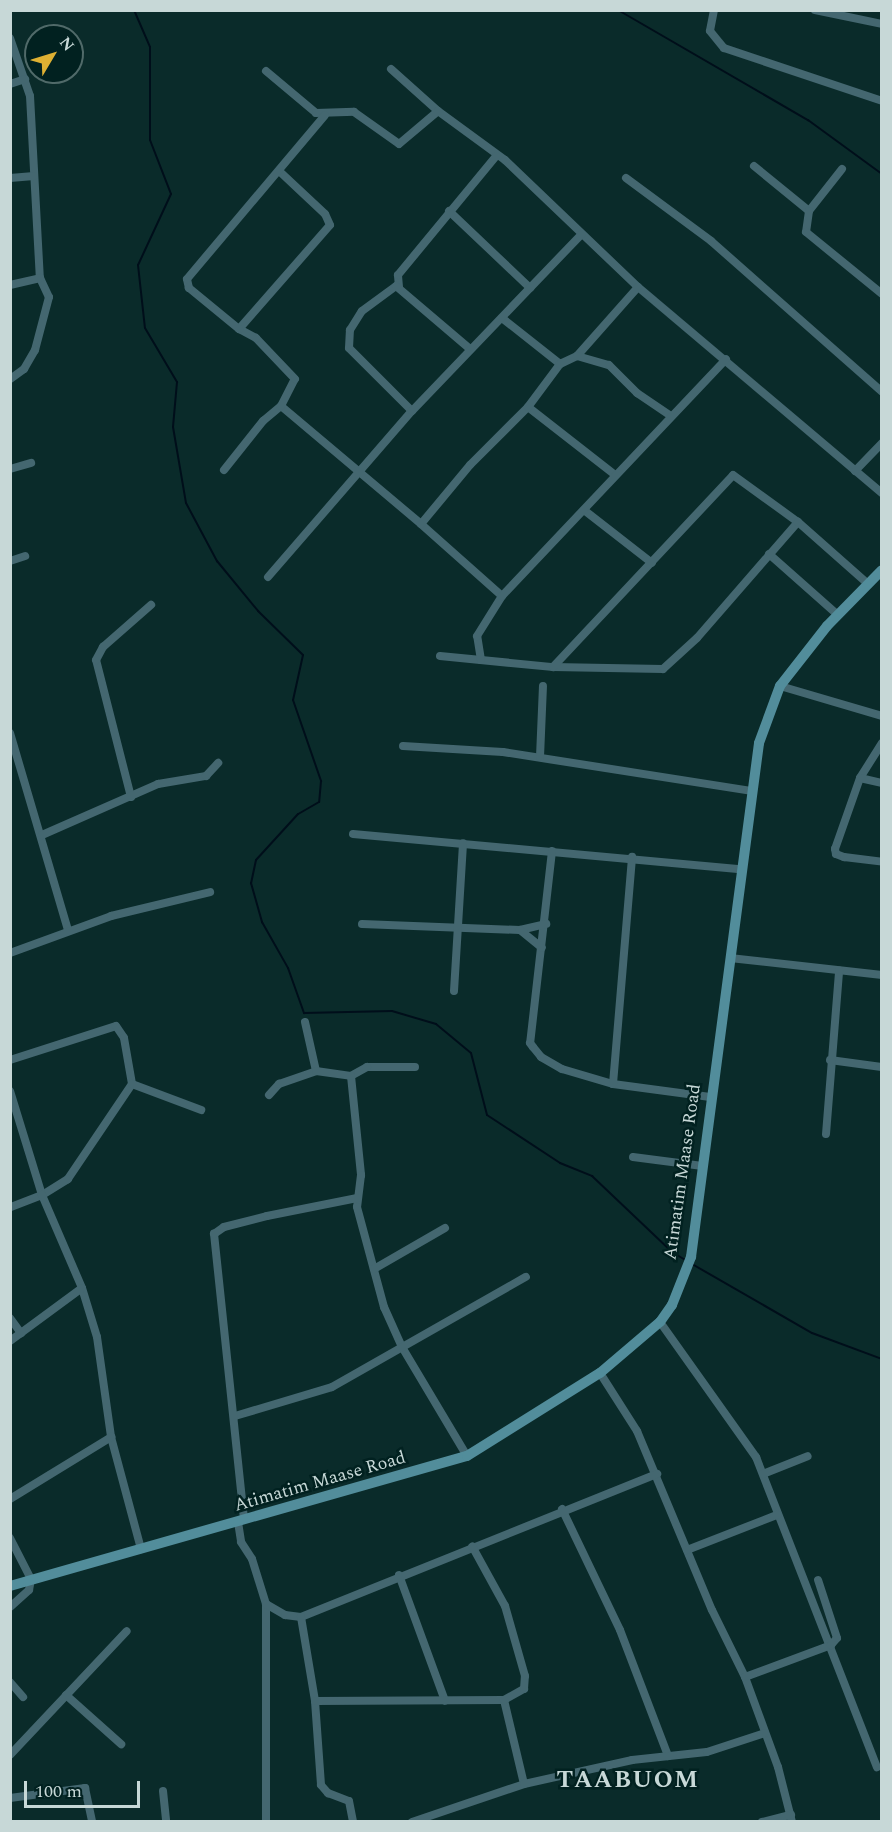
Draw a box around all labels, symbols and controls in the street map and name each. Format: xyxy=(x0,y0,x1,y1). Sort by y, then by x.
north arrow xyxy=(24,24,84,84)
text: N xyxy=(53,32,80,57)
street label: Atimatim Maase Road xyxy=(660,1083,706,1261)
street label: Atimatim Maase Road xyxy=(232,1447,408,1517)
district label: TAABUOM xyxy=(557,1767,699,1795)
scale bar xyxy=(27,1769,142,1807)
text: 100 m xyxy=(35,1778,82,1805)

